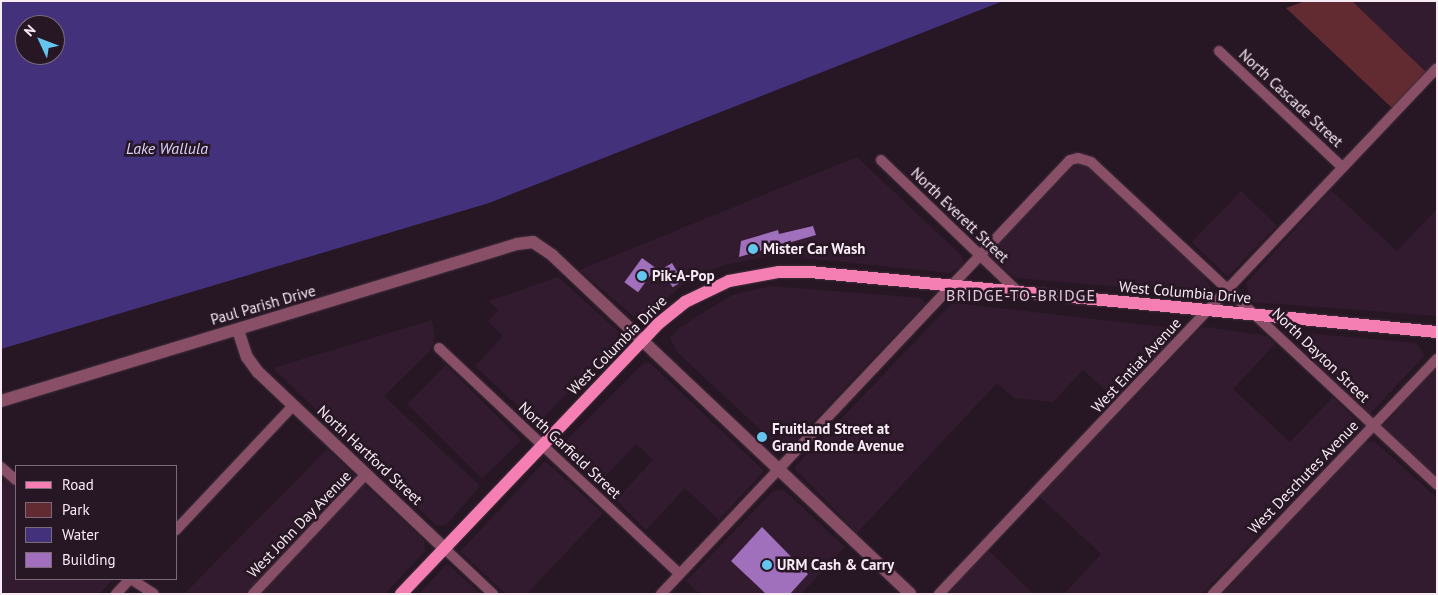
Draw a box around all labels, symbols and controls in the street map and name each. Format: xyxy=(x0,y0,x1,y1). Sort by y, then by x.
north arrow xyxy=(15,15,65,65)
text: N xyxy=(20,21,39,40)
street label: North Cascade Street xyxy=(1235,45,1347,151)
water label: Lake Wallula xyxy=(126,138,208,158)
street label: North Everett Street xyxy=(907,164,1013,266)
place label: Mister Car Wash xyxy=(763,240,866,258)
marker: Mister Car Wash xyxy=(747,243,759,255)
place label: Pik-A-Pop xyxy=(652,267,715,285)
marker: Pik-A-Pop xyxy=(636,270,648,282)
street label: West Columbia Drive xyxy=(1118,277,1252,307)
street label: Paul Parish Drive xyxy=(208,281,318,329)
district label: BRIDGE-TO-BRIDGE xyxy=(944,285,1098,305)
street label: West Columbia Drive xyxy=(564,292,670,398)
street label: North Dayton Street xyxy=(1268,304,1374,406)
street label: West Entiat Avenue xyxy=(1087,314,1185,416)
street label: North Garfield Street xyxy=(515,398,625,502)
street label: North Hartford Street xyxy=(314,402,426,508)
street label: West Deschutes Avenue xyxy=(1244,416,1362,538)
place label: Fruitland Street at Grand Ronde Avenue xyxy=(772,419,905,454)
marker: Fruitland Street at Grand Ronde Avenue xyxy=(756,431,768,443)
legend xyxy=(15,465,178,580)
street label: West John Day Avenue xyxy=(243,466,355,582)
text: Road xyxy=(62,475,94,494)
text: Park xyxy=(62,500,90,519)
text: Water xyxy=(62,525,99,544)
text: Building xyxy=(62,550,116,569)
place label: URM Cash & Carry xyxy=(777,556,895,574)
marker: URM Cash & Carry xyxy=(761,559,773,571)

